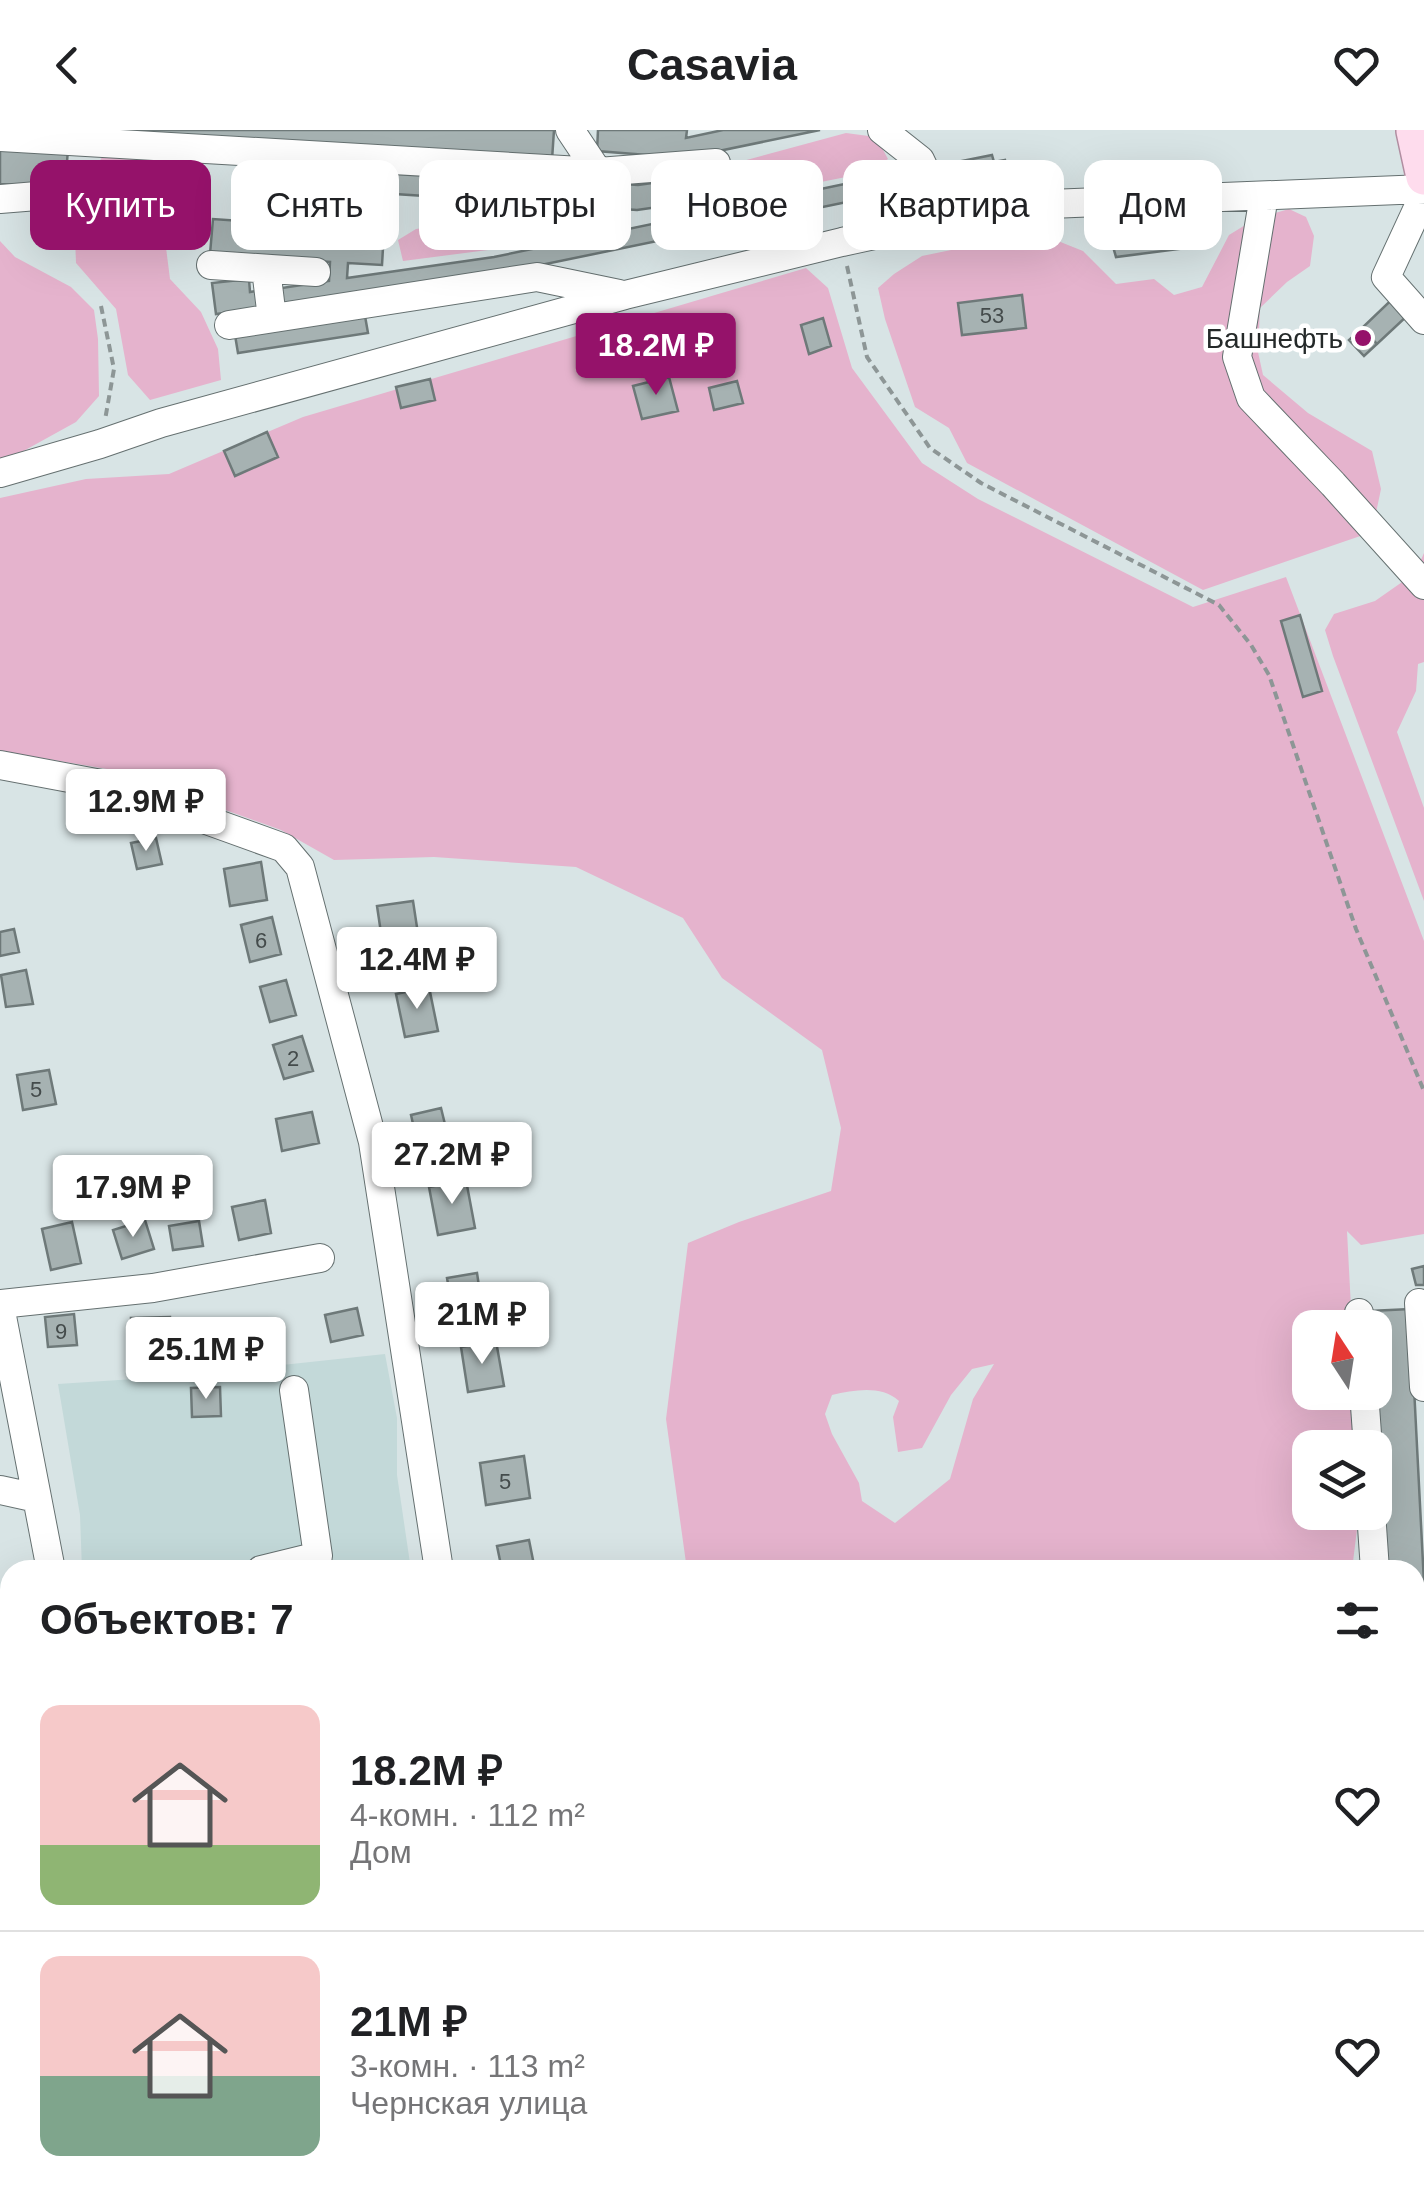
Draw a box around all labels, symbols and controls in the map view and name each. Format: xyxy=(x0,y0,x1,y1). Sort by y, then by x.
icon: back xyxy=(40,38,95,93)
icon: heart xyxy=(1329,38,1384,93)
text: Casavia xyxy=(627,39,797,90)
chip: Купить xyxy=(30,160,211,250)
chip: Снять xyxy=(231,160,399,250)
chip: Фильтры xyxy=(419,160,631,250)
chip: Новое xyxy=(651,160,823,250)
chip: Квартира xyxy=(843,160,1064,250)
chip: Дом xyxy=(1084,160,1222,250)
house number: 53 xyxy=(980,303,1004,328)
pin: 18.2M ₽ xyxy=(564,313,748,398)
place label: Башнефть xyxy=(1206,323,1343,354)
text: 18.2M ₽ xyxy=(598,327,714,363)
marker: Башнефть xyxy=(1352,327,1374,349)
pin: 12.9M ₽ xyxy=(54,769,238,854)
text: 12.9M ₽ xyxy=(88,783,204,819)
pin: 12.4M ₽ xyxy=(325,927,509,1012)
house number: 6 xyxy=(255,928,267,953)
text: 12.4M ₽ xyxy=(359,941,475,977)
house number: 2 xyxy=(287,1046,299,1071)
house number: 5 xyxy=(30,1077,42,1102)
pin: 27.2M ₽ xyxy=(360,1122,544,1207)
text: 27.2M ₽ xyxy=(394,1136,510,1172)
pin: 17.9M ₽ xyxy=(41,1155,225,1240)
text: 17.9M ₽ xyxy=(75,1169,191,1205)
pin: 21M ₽ xyxy=(412,1282,552,1367)
text: 21M ₽ xyxy=(437,1296,527,1332)
north arrow xyxy=(1292,1310,1392,1410)
map controls xyxy=(1292,1310,1392,1530)
pin: 25.1M ₽ xyxy=(114,1317,298,1402)
house number: 9 xyxy=(55,1319,67,1344)
text: 25.1M ₽ xyxy=(148,1331,264,1367)
button: layers xyxy=(1292,1430,1392,1530)
house number: 5 xyxy=(499,1469,511,1494)
icon: filters xyxy=(1330,1593,1385,1648)
text: Объектов: 7 xyxy=(40,1596,294,1643)
icon: home xyxy=(120,1745,240,1865)
text: 18.2M ₽ xyxy=(350,1747,503,1794)
icon: heart xyxy=(1330,1778,1385,1833)
text: 4-комн. · 112 m² xyxy=(350,1797,585,1833)
text: Дом xyxy=(350,1834,412,1870)
icon: home xyxy=(120,1996,240,2116)
text: 21M ₽ xyxy=(350,1998,468,2045)
icon: heart xyxy=(1330,2029,1385,2084)
text: 3-комн. · 113 m² xyxy=(350,2048,585,2084)
text: Чернская улица xyxy=(350,2085,587,2121)

